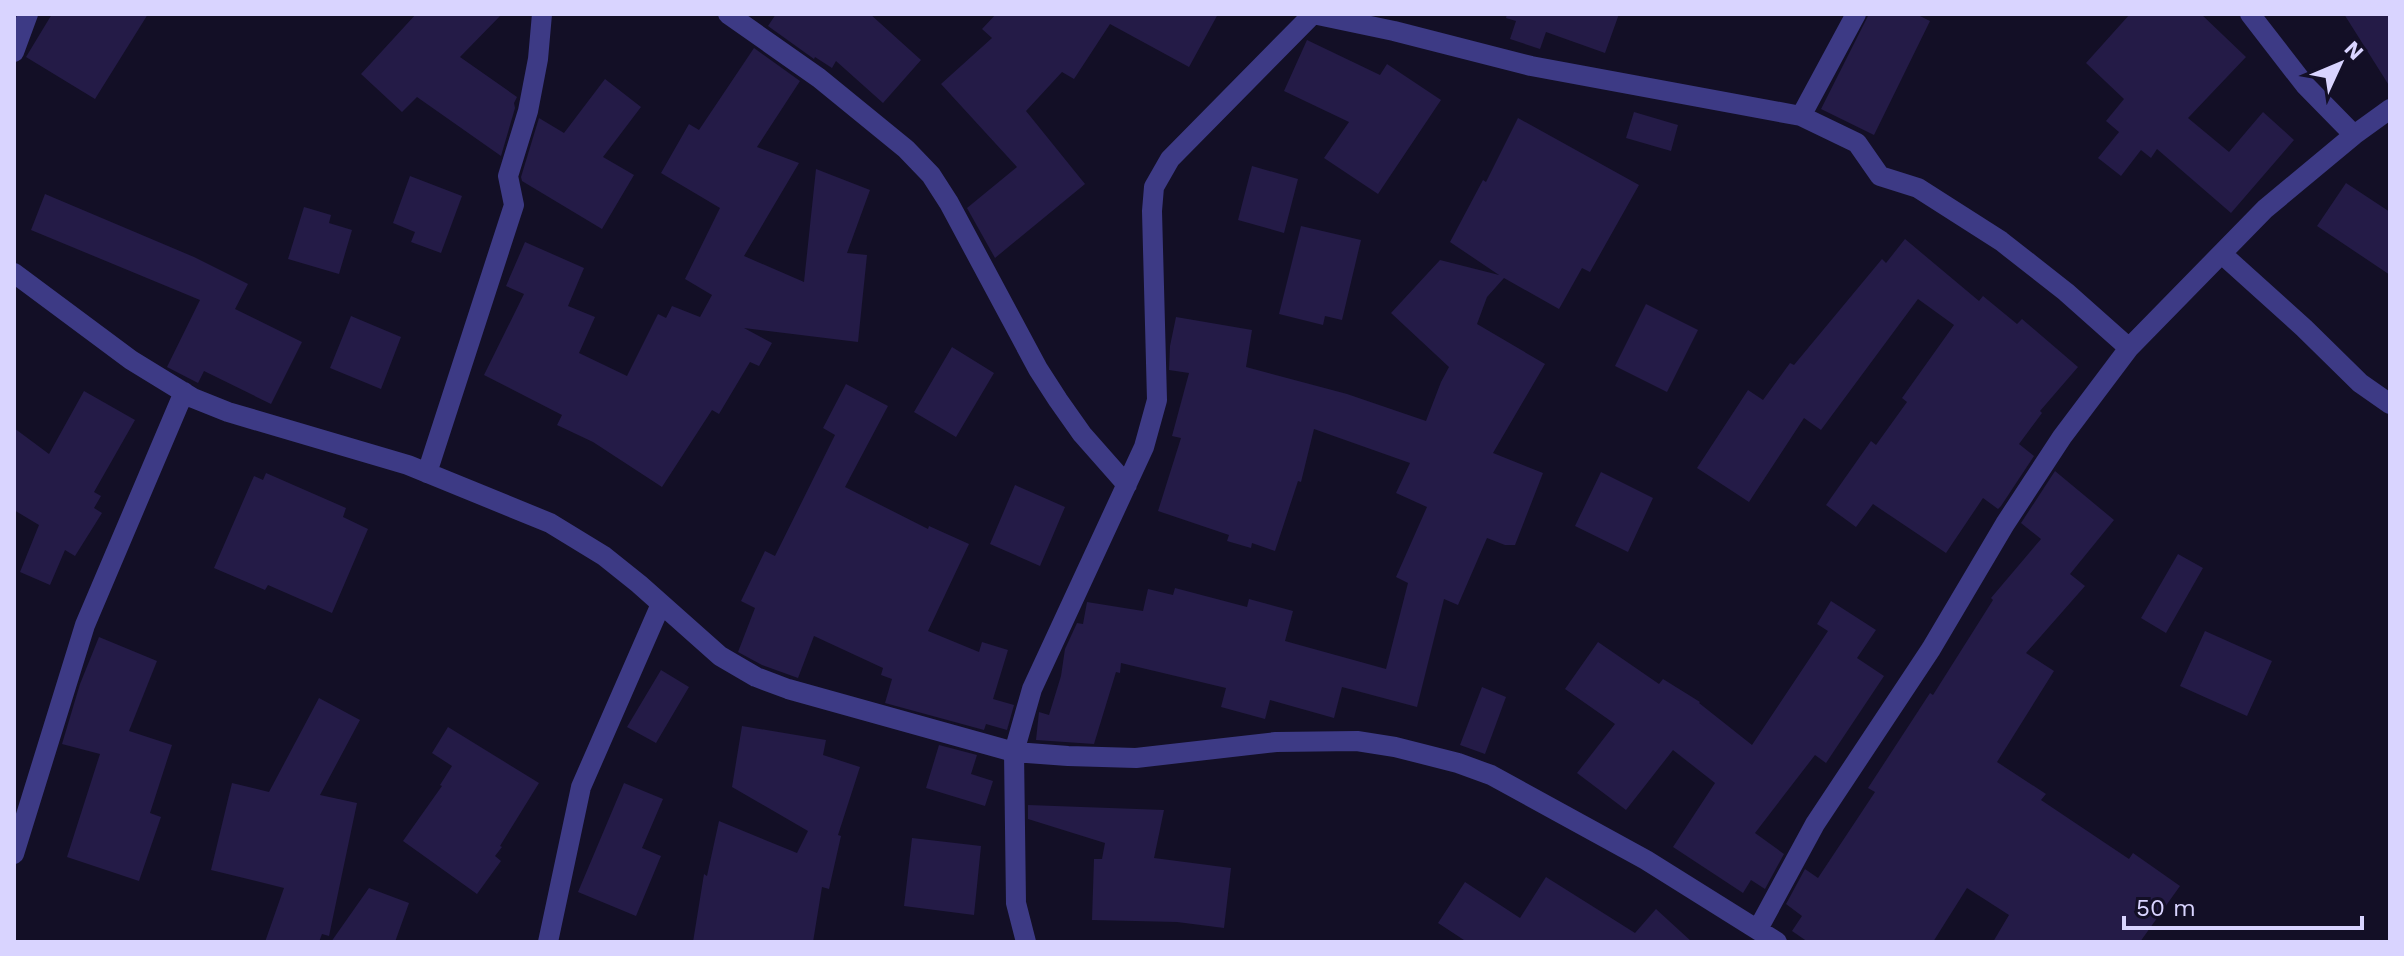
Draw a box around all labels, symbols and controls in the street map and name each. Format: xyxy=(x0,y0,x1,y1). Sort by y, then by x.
north arrow xyxy=(2300,24,2380,104)
text: N xyxy=(2339,36,2369,65)
scale bar xyxy=(2124,880,2362,930)
text: 50 m xyxy=(2136,894,2196,922)

